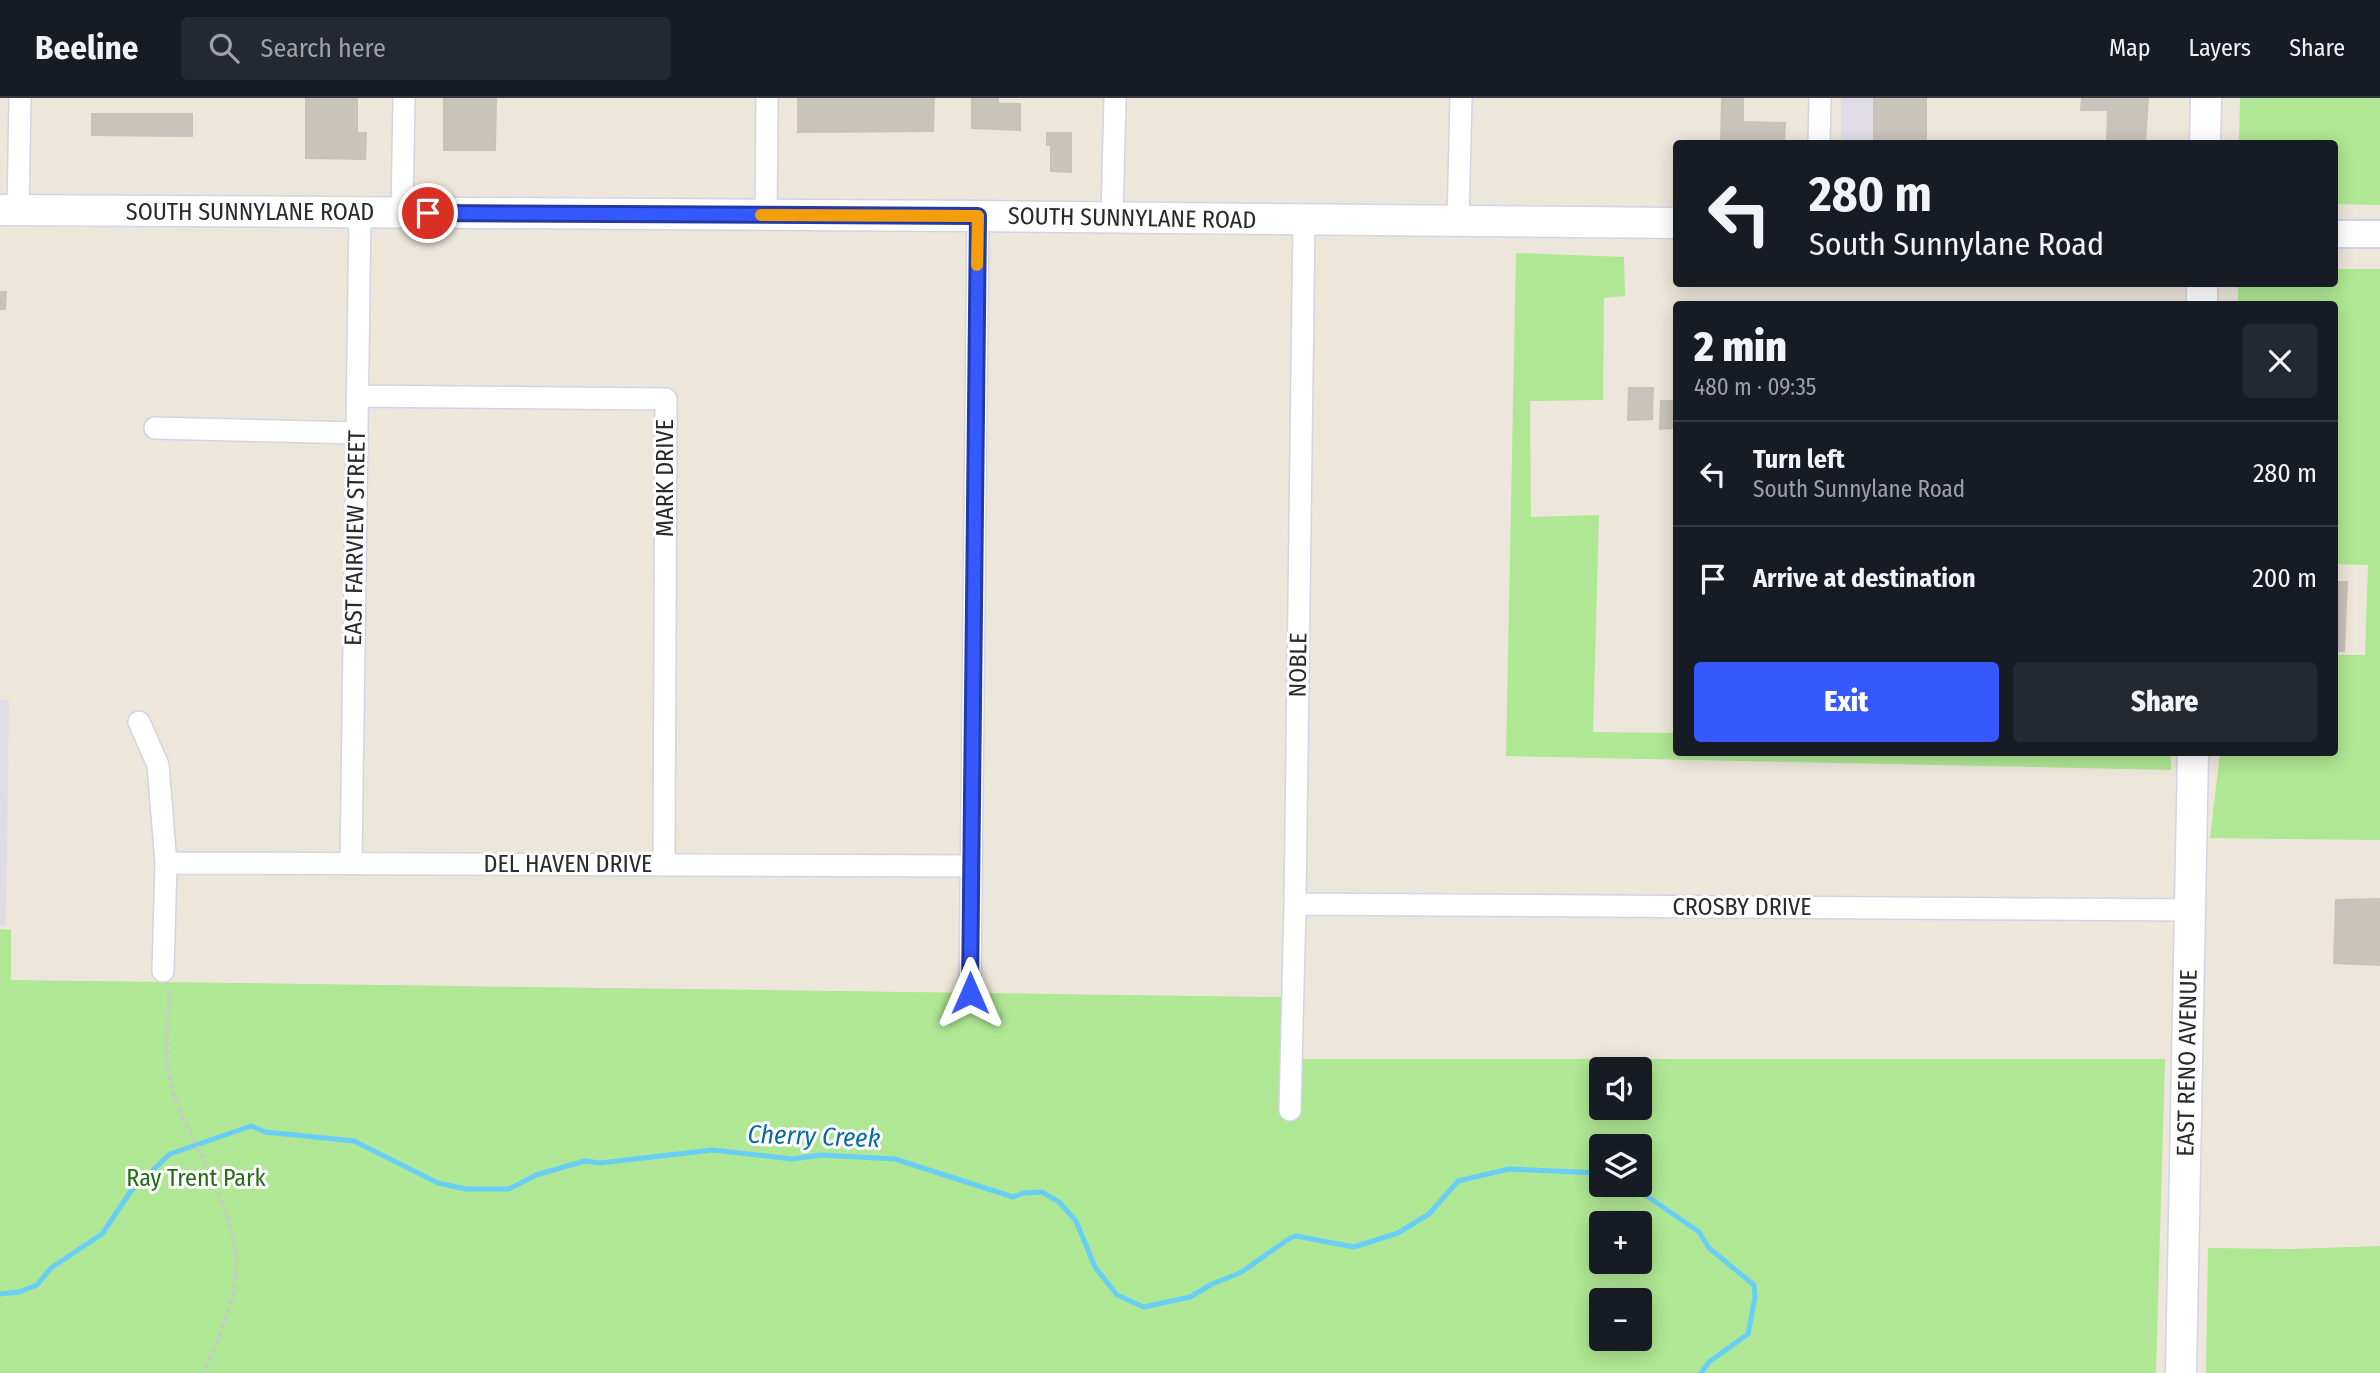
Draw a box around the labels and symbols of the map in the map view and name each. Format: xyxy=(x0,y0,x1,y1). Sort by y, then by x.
pin xyxy=(398,183,458,243)
street label: SOUTH SUNNYLANE ROAD xyxy=(126,198,374,226)
street label: SOUTH SUNNYLANE ROAD xyxy=(1008,202,1256,234)
street label: MARK DRIVE xyxy=(651,419,679,537)
street label: EAST FAIRVIEW STREET xyxy=(339,430,371,646)
street label: NOBLE xyxy=(1283,632,1313,698)
street label: DEL HAVEN DRIVE xyxy=(484,850,652,878)
street label: CROSBY DRIVE xyxy=(1673,893,1811,921)
position arrow xyxy=(933,956,1007,1030)
street label: EAST RENO AVENUE xyxy=(2171,969,2203,1157)
water label: Cherry Creek xyxy=(747,1119,881,1154)
park label: Ray Trent Park xyxy=(126,1164,266,1192)

